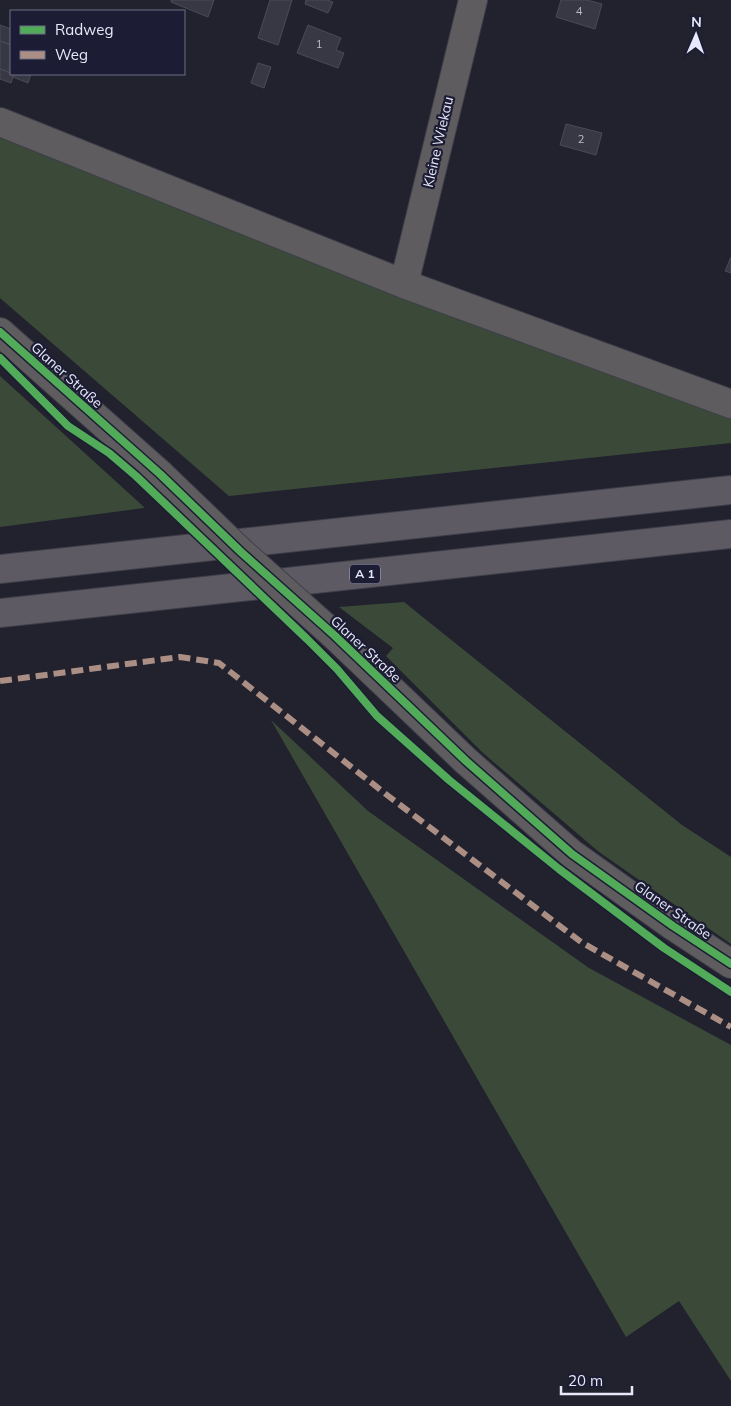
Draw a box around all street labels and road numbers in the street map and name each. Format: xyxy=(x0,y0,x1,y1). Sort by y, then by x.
street label: Kleine Wiekau xyxy=(419,95,457,189)
street label: Glaner Straße xyxy=(28,338,106,412)
road number: A 1 xyxy=(350,564,380,584)
street label: Glaner Straße xyxy=(327,612,405,686)
street label: Glaner Straße xyxy=(631,877,715,943)

